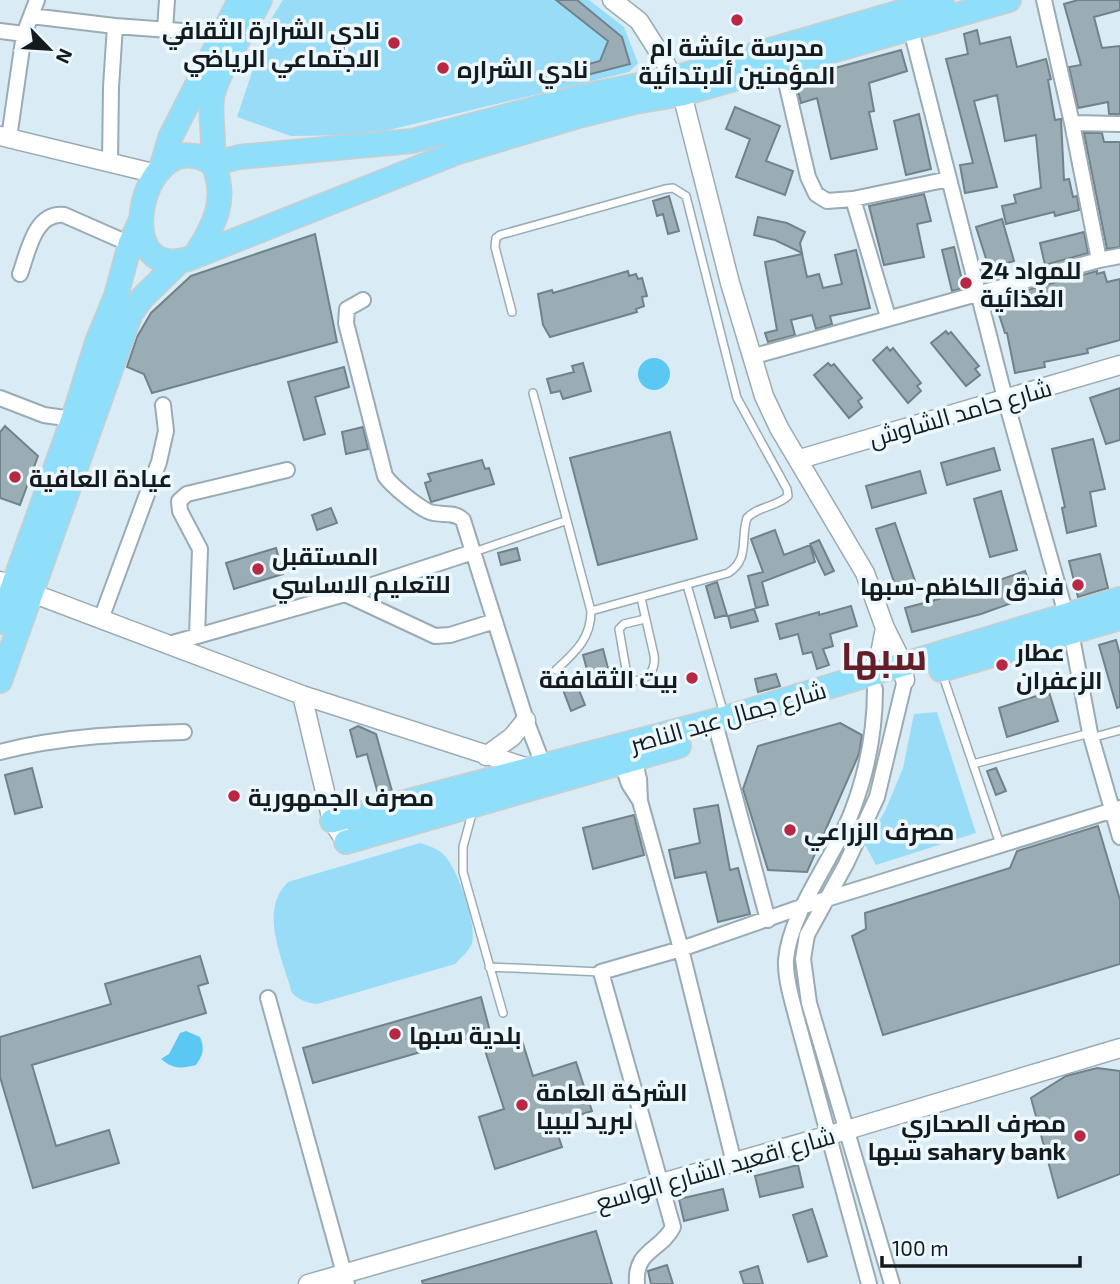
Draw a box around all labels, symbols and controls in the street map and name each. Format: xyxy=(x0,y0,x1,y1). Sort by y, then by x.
marker: مدرسة عائشة ام المؤمنين ألابتدائية xyxy=(729,12,745,28)
north arrow xyxy=(14,14,84,84)
place label: نادي الشرارة الثقافي الاجتماعي الرياضي xyxy=(162,15,380,78)
place label: مدرسة عائشة ام المؤمنين ألابتدائية xyxy=(638,32,836,90)
marker: نادي الشرارة الثقافي الاجتماعي الرياضي xyxy=(386,35,402,51)
text: N xyxy=(52,45,78,67)
place label: نادي الشراره xyxy=(457,54,588,89)
marker: نادي الشراره xyxy=(435,60,451,76)
place label: 24 للمواد الغذائية xyxy=(980,255,1081,312)
marker: 24 للمواد الغذائية xyxy=(958,275,974,291)
street label: شارع حامد الشاوش xyxy=(865,372,1056,455)
place label: عيادة العافية xyxy=(29,463,172,492)
marker: عيادة العافية xyxy=(7,469,23,485)
place label: المستقبل للتعليم الاساسي xyxy=(272,541,451,604)
marker: المستقبل للتعليم الاساسي xyxy=(250,561,266,577)
place label: فندق الكاظم-سبها xyxy=(860,571,1064,603)
marker: فندق الكاظم-سبها xyxy=(1070,577,1086,593)
district label: سبها xyxy=(841,632,927,680)
place label: عطار الزعفران xyxy=(1015,637,1103,695)
marker: عطار الزعفران xyxy=(994,657,1010,673)
place label: بيت الثقاففة xyxy=(539,664,678,693)
marker: بيت الثقاففة xyxy=(684,670,700,686)
street label: شارع جمال عبد الناصر xyxy=(625,674,830,761)
place label: مصرف الجمهورية xyxy=(248,782,434,812)
marker: مصرف الجمهورية xyxy=(226,788,242,804)
place label: مصرف الزراعي xyxy=(804,816,954,851)
marker: مصرف الزراعي xyxy=(782,822,798,838)
place label: بلدية سبها xyxy=(409,1020,522,1050)
marker: بلدية سبها xyxy=(387,1026,403,1042)
place label: الشركة العامة لبريد ليبيا xyxy=(536,1077,687,1135)
marker: الشركة العامة لبريد ليبيا xyxy=(514,1097,530,1113)
place label: مصرف الصحاري سبها sahary bank xyxy=(867,1108,1067,1166)
street label: شارع اقعيد الشارع الواسع xyxy=(592,1120,839,1219)
marker: مصرف الصحاري سبها sahary bank xyxy=(1072,1128,1088,1144)
scale bar xyxy=(882,1224,1080,1268)
text: 100 m xyxy=(892,1235,949,1260)

